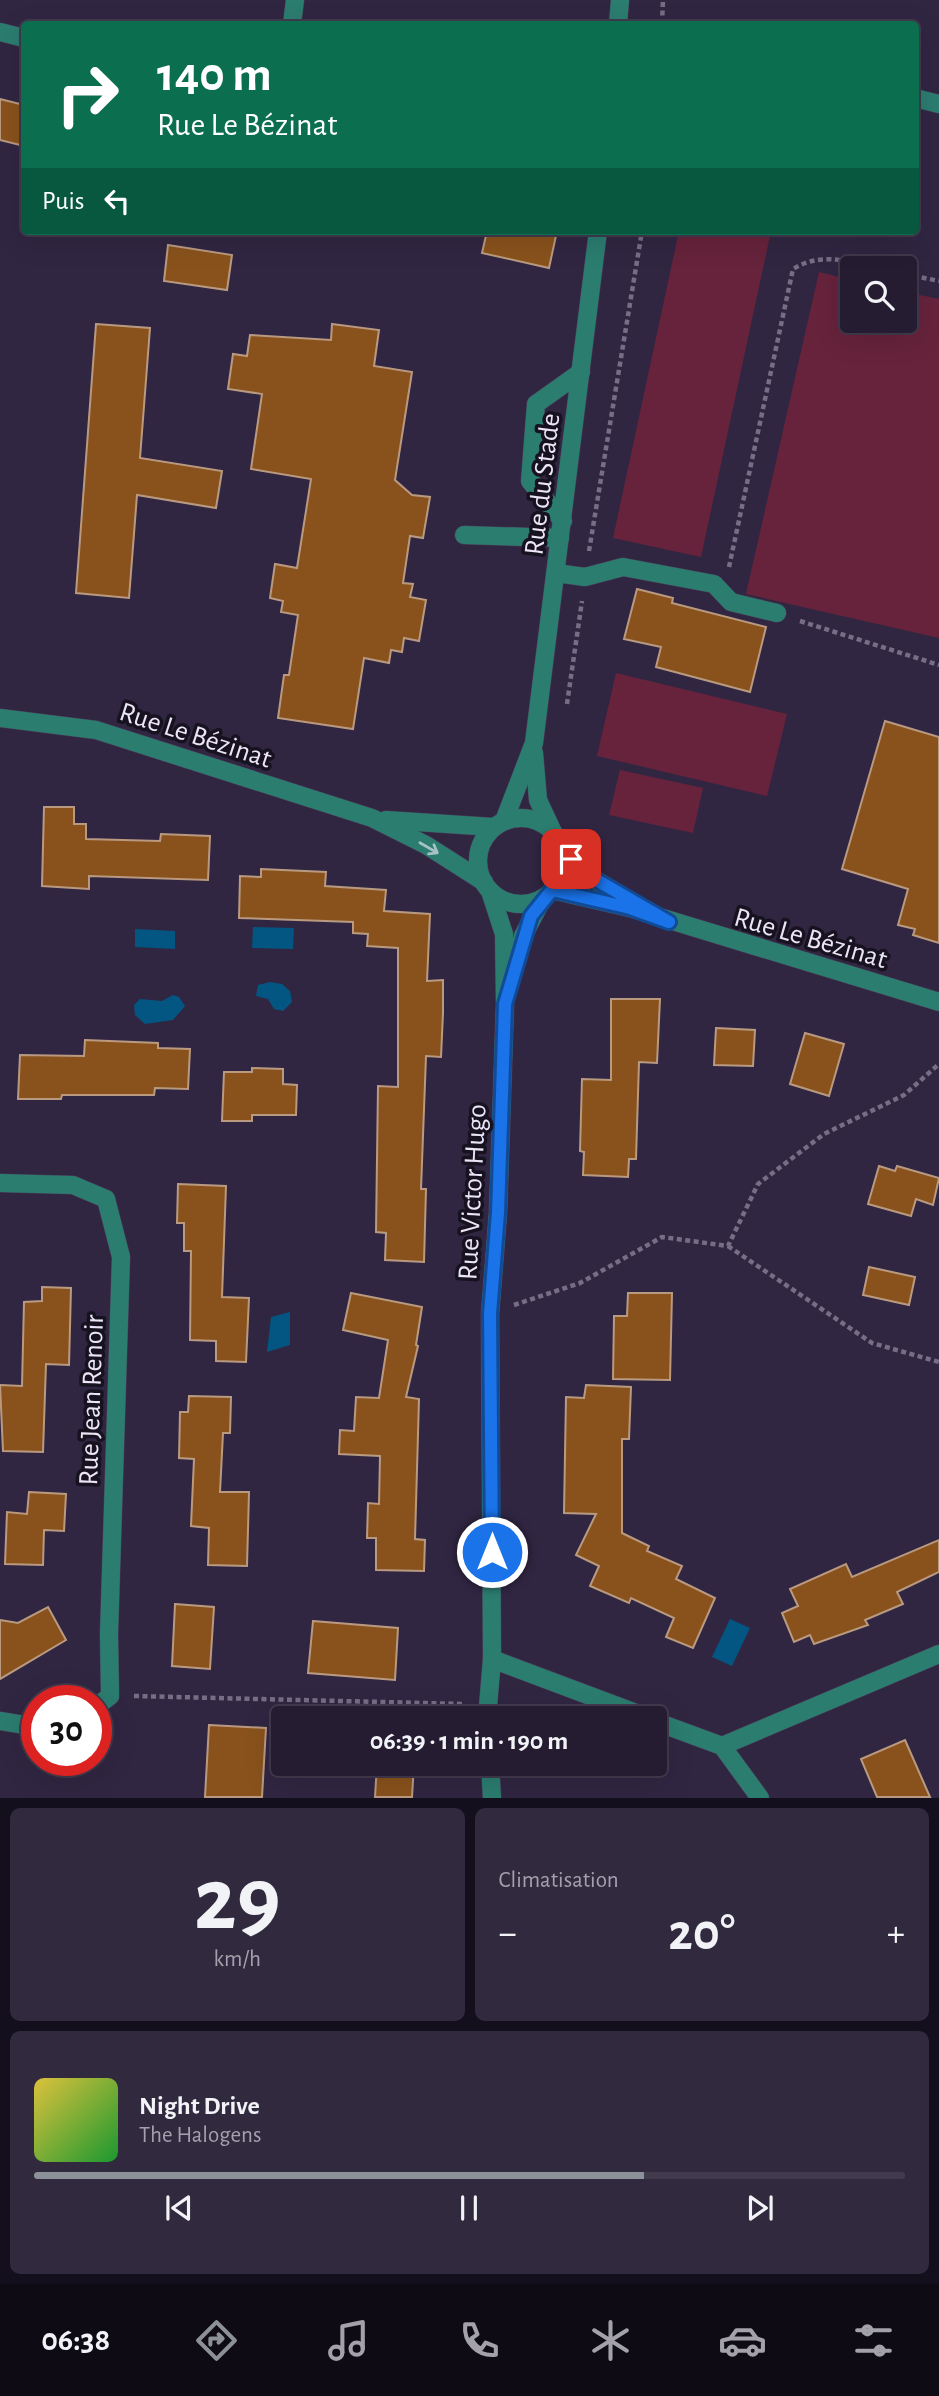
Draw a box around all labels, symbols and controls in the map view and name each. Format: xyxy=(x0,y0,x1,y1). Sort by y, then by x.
icon: right xyxy=(42,49,133,140)
text: 140 m xyxy=(157,51,272,100)
text: Rue Le Bézinat xyxy=(157,109,337,141)
icon: left xyxy=(98,182,136,220)
text: Puis xyxy=(42,188,84,214)
map controls xyxy=(840,256,917,333)
button: search xyxy=(840,256,917,333)
street label: Rue du Stade xyxy=(520,412,566,557)
street label: Rue Le Bézinat xyxy=(116,698,275,774)
pin xyxy=(541,829,601,889)
icon: arrive xyxy=(552,840,590,878)
one-way arrow xyxy=(419,841,439,855)
street label: Rue Le Bézinat xyxy=(731,904,890,974)
street label: Rue Victor Hugo xyxy=(454,1103,492,1281)
street label: Rue Jean Renoir xyxy=(75,1314,109,1486)
position arrow xyxy=(455,1515,529,1589)
speed limit sign: 30 xyxy=(21,1685,112,1776)
text: 06:39 · 1 min · 190 m xyxy=(370,1728,568,1754)
text: 29 xyxy=(194,1855,281,1946)
text: Climatisation xyxy=(499,1869,619,1892)
text: 20° xyxy=(668,1907,735,1959)
text: − xyxy=(499,1915,517,1953)
text: + xyxy=(887,1915,905,1953)
text: km/h xyxy=(214,1948,261,1971)
text: Night Drive xyxy=(139,2093,260,2119)
text: The Halogens xyxy=(139,2124,261,2147)
icon: previous xyxy=(160,2189,198,2227)
icon: pause xyxy=(450,2189,488,2227)
icon: next xyxy=(741,2189,779,2227)
icon: directions xyxy=(192,2316,241,2365)
icon: music xyxy=(324,2316,373,2365)
icon: phone xyxy=(455,2316,504,2365)
icon: climate xyxy=(586,2316,635,2365)
icon: car xyxy=(718,2316,767,2365)
icon: filters xyxy=(849,2316,898,2365)
text: 06:38 xyxy=(41,2324,110,2356)

